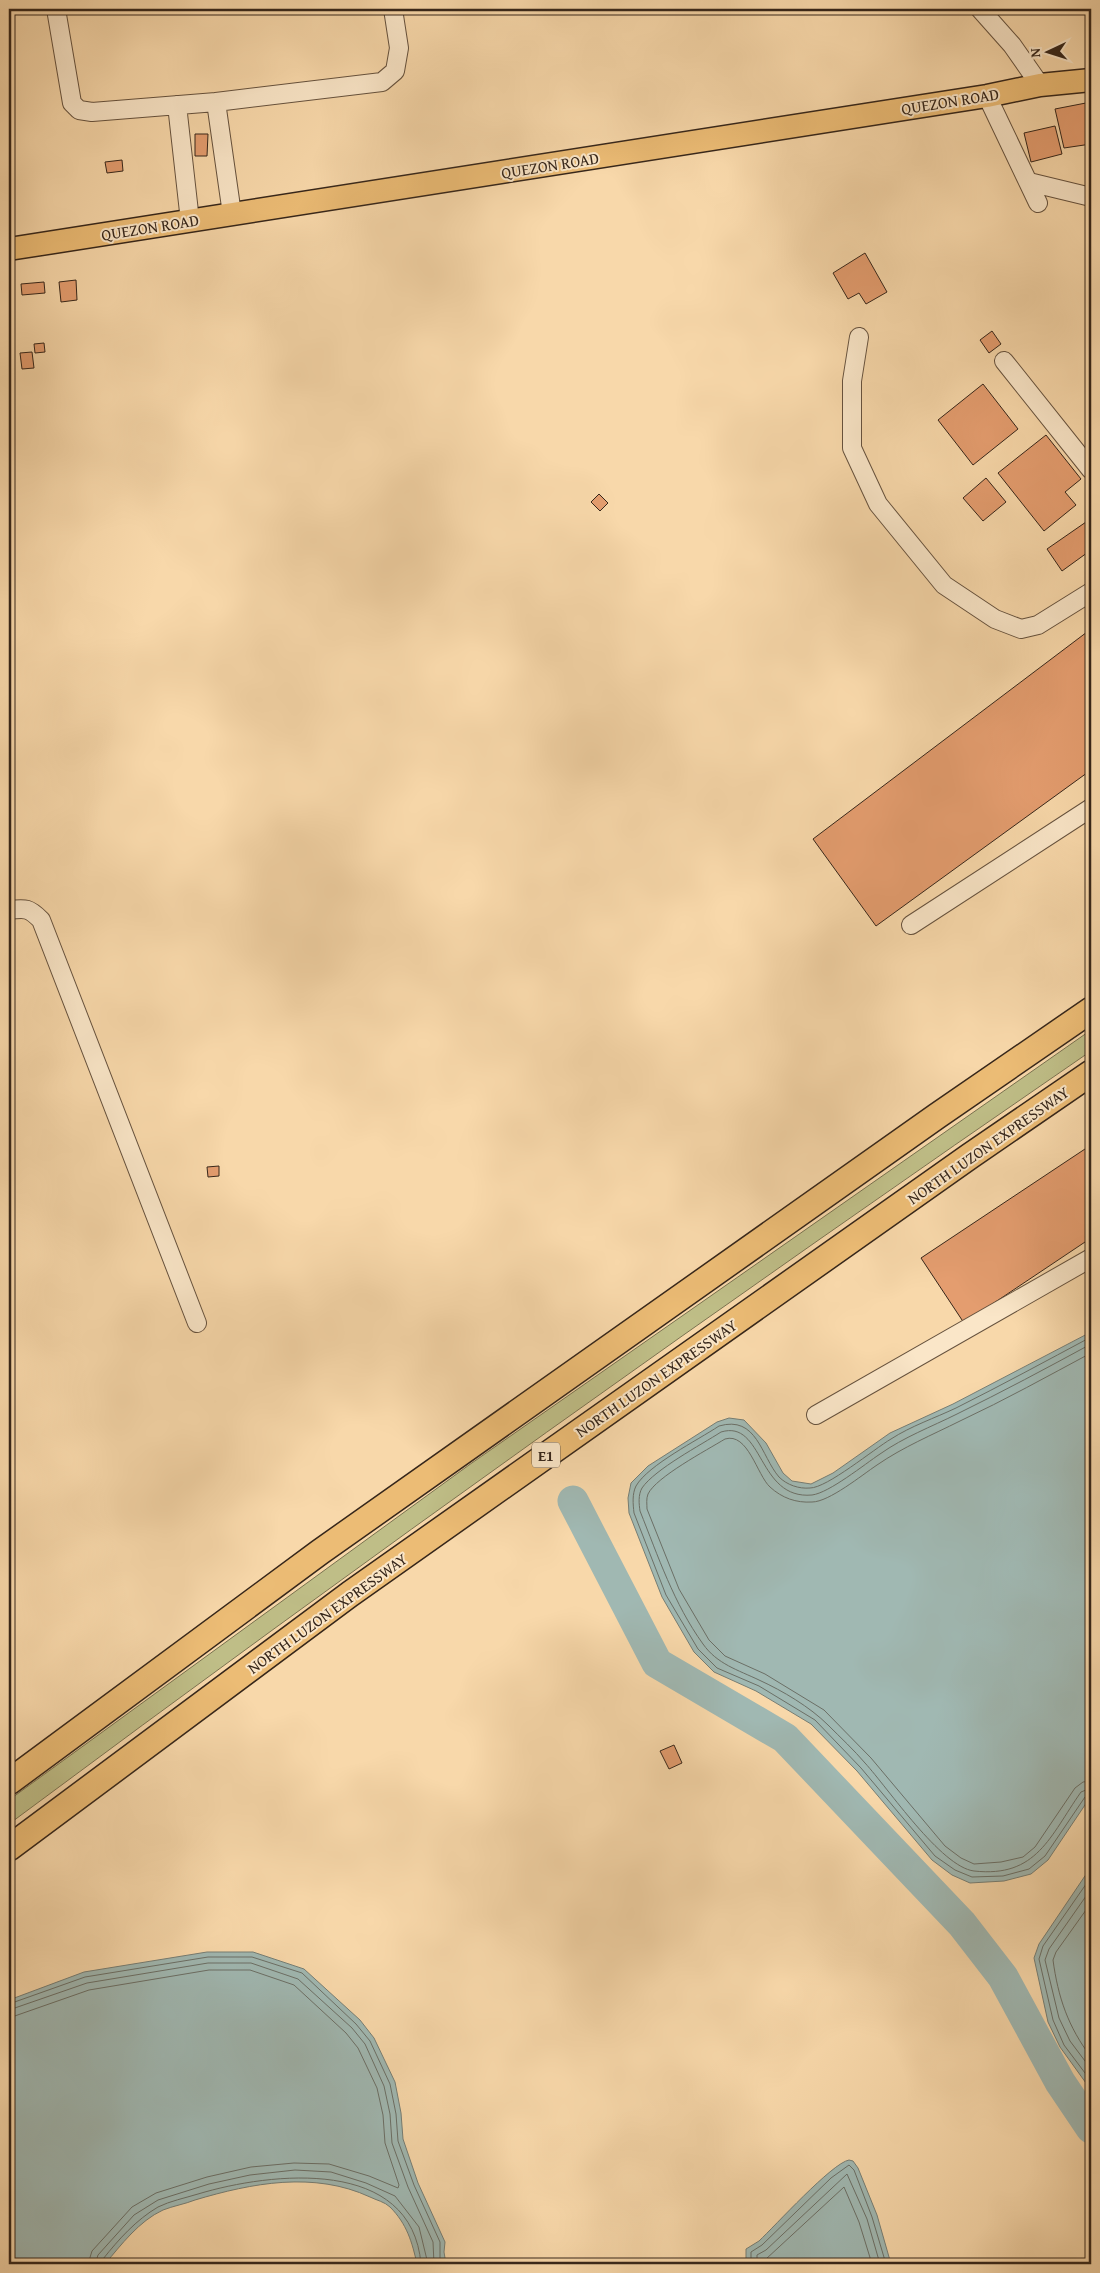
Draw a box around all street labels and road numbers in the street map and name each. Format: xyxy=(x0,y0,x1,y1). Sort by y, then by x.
street label: QUEZON ROAD xyxy=(900,81,1001,121)
street label: QUEZON ROAD xyxy=(500,145,601,185)
street label: QUEZON ROAD xyxy=(100,207,201,247)
street label: NORTH LUZON EXPRESSWAY xyxy=(902,1080,1074,1210)
street label: NORTH LUZON EXPRESSWAY xyxy=(570,1313,742,1443)
road number: E1 xyxy=(532,1442,560,1468)
street label: NORTH LUZON EXPRESSWAY xyxy=(242,1546,412,1679)

